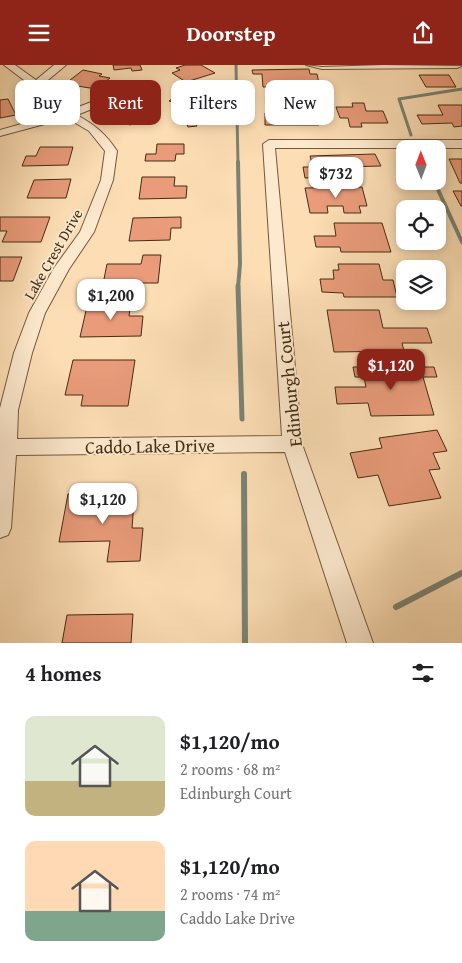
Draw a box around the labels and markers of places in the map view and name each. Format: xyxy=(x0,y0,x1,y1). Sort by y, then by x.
pin: $732 xyxy=(306,157,366,199)
pin: $1,200 xyxy=(70,279,152,321)
pin: $1,120 xyxy=(350,349,432,391)
pin: $1,120 xyxy=(62,483,144,525)

